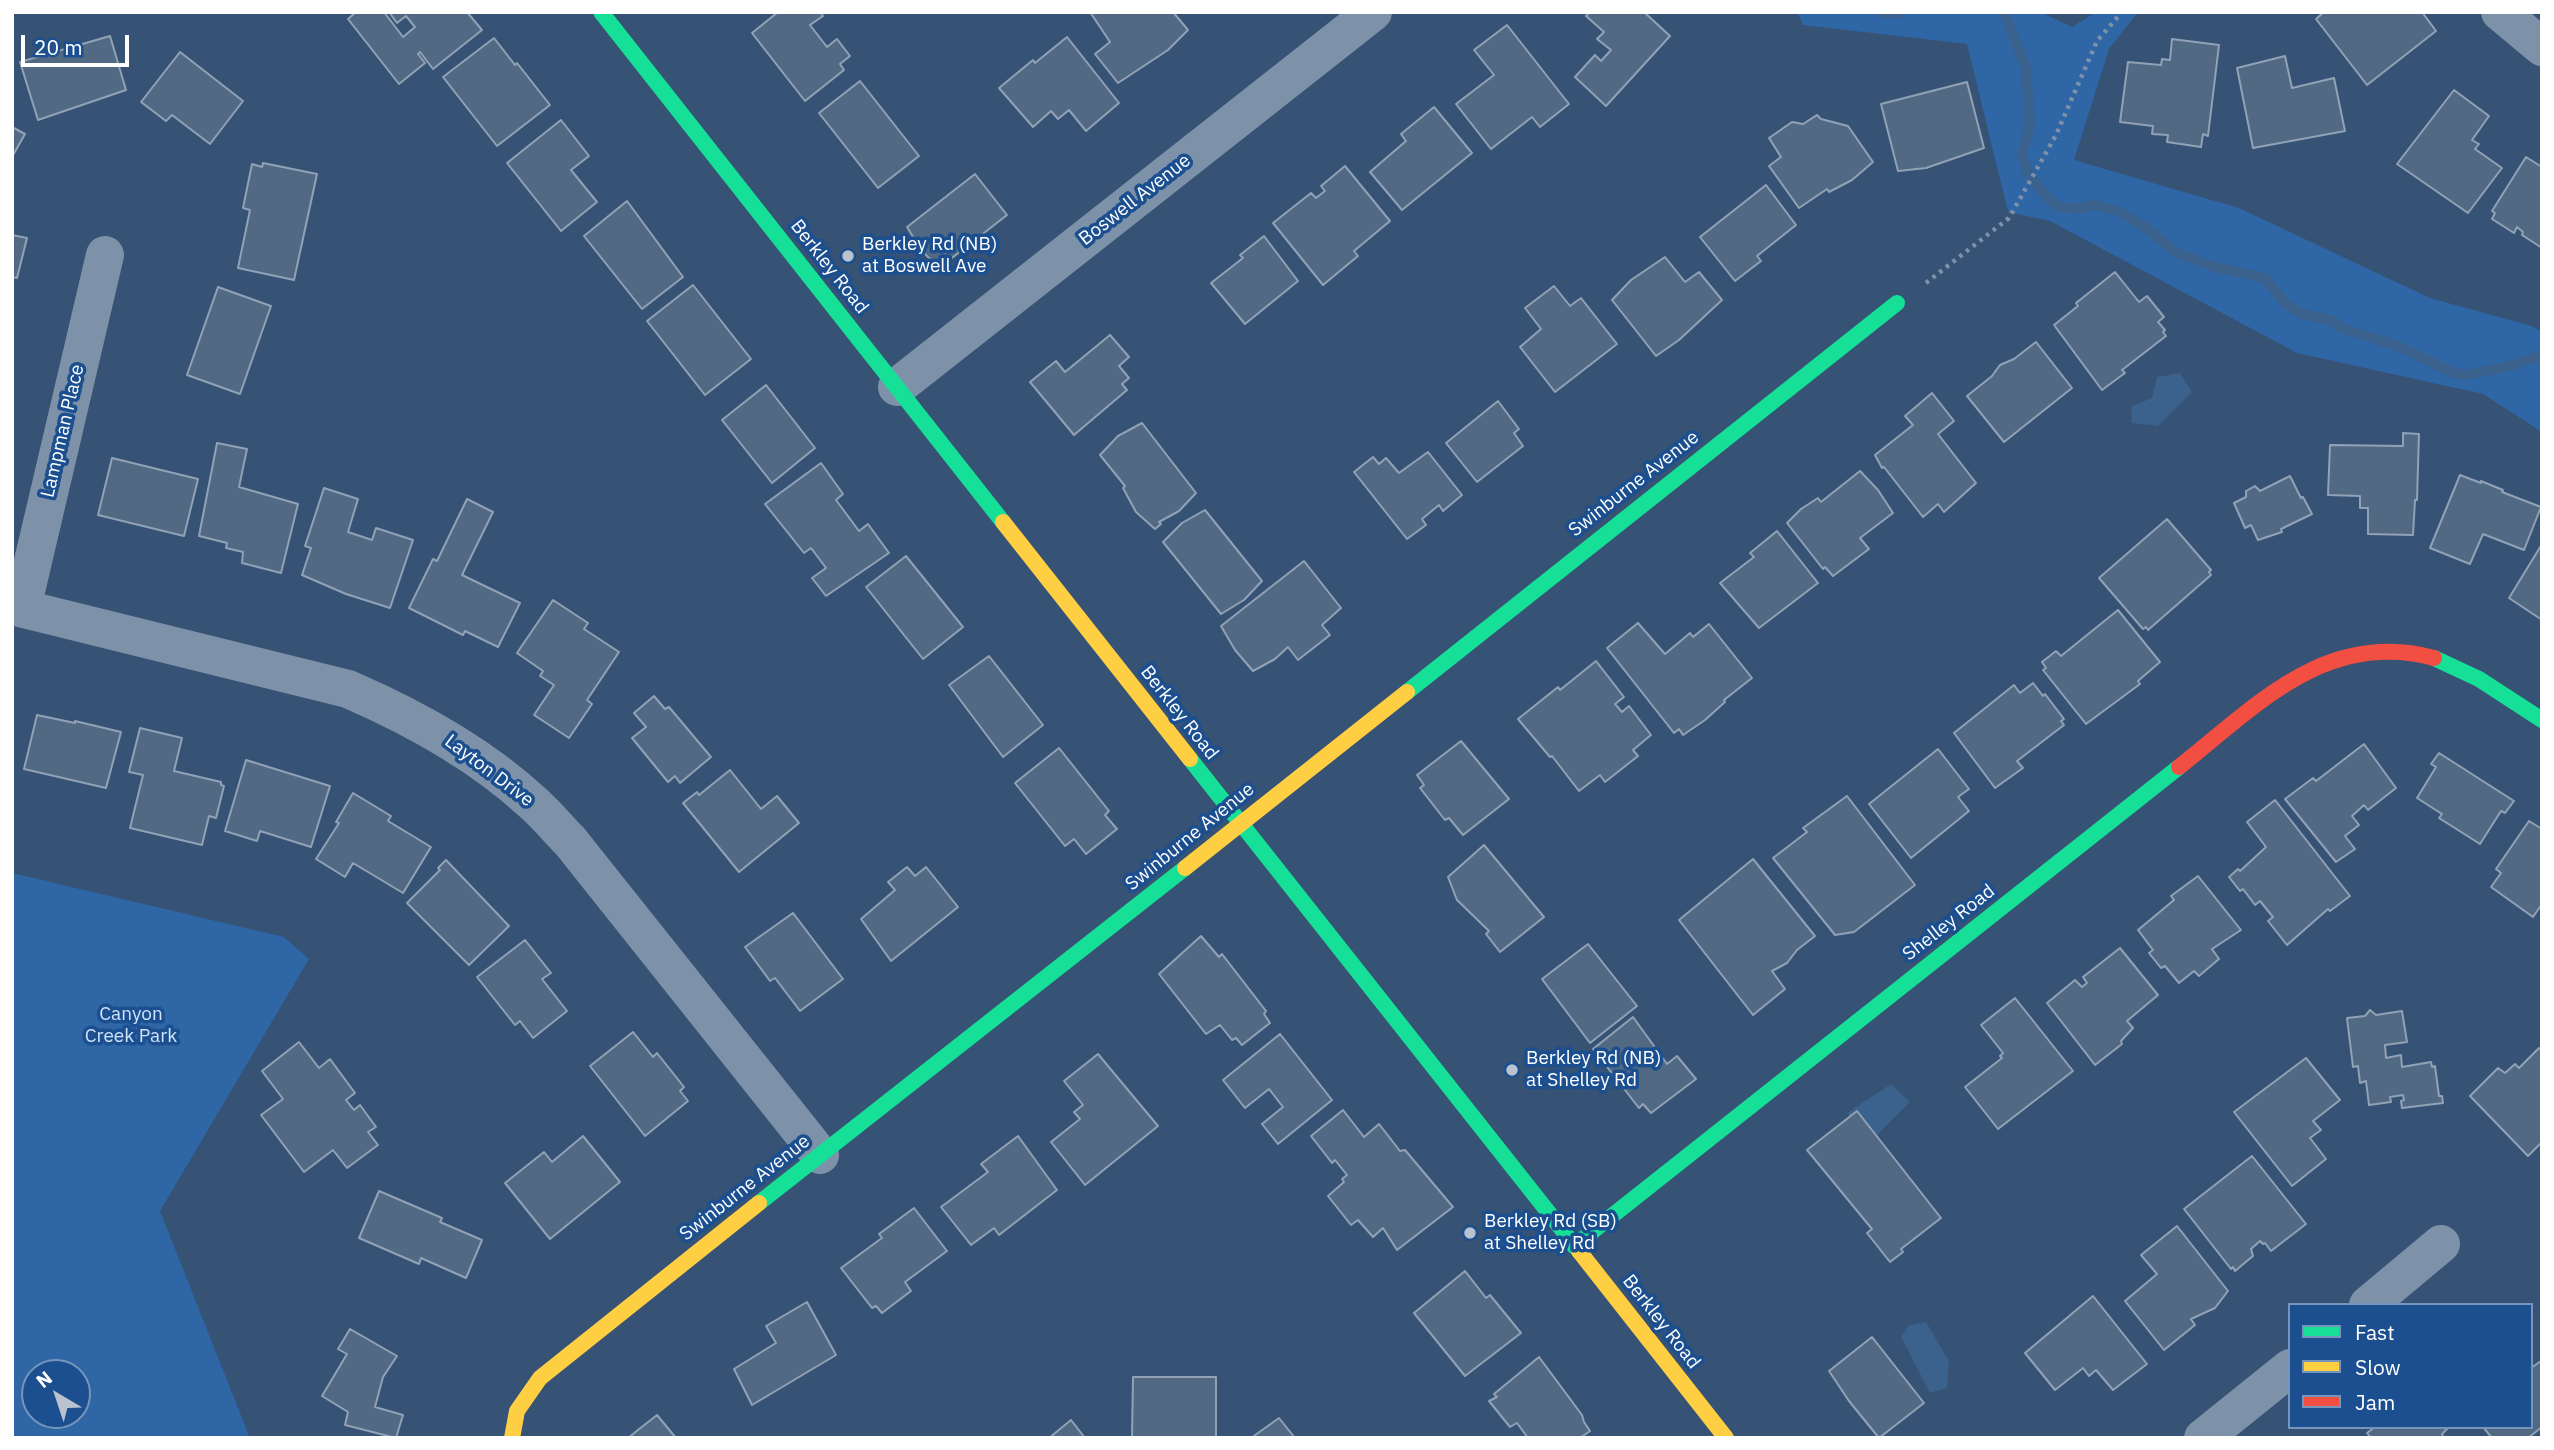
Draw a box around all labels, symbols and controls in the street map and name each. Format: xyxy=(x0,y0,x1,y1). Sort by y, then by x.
scale bar xyxy=(24,21,133,65)
text: 20 m xyxy=(34,33,83,61)
street label: Boswell Avenue xyxy=(1075,149,1195,251)
street label: Berkley Road xyxy=(785,215,873,319)
place label: Berkley Rd (NB) at Boswell Ave xyxy=(862,234,997,278)
marker: Berkley Rd (NB) at Boswell Ave xyxy=(840,248,856,264)
street label: Lampman Place xyxy=(37,362,89,500)
street label: Swinburne Avenue xyxy=(1564,426,1704,542)
street label: Berkley Road xyxy=(1135,661,1223,765)
street label: Layton Drive xyxy=(440,730,538,812)
street label: Swinburne Avenue xyxy=(1121,778,1259,896)
street label: Shelley Road xyxy=(1898,880,2000,966)
park label: Canyon Creek Park xyxy=(85,1004,177,1048)
place label: Berkley Rd (NB) at Shelley Rd xyxy=(1526,1048,1661,1092)
marker: Berkley Rd (NB) at Shelley Rd xyxy=(1504,1062,1520,1078)
street label: Swinburne Avenue xyxy=(675,1130,815,1246)
place label: Berkley Rd (SB) at Shelley Rd xyxy=(1484,1211,1617,1255)
marker: Berkley Rd (SB) at Shelley Rd xyxy=(1462,1225,1478,1241)
street label: Berkley Road xyxy=(1617,1270,1705,1374)
legend xyxy=(2288,1303,2533,1429)
text: Fast xyxy=(2355,1318,2395,1346)
text: Slow xyxy=(2355,1353,2401,1381)
north arrow xyxy=(21,1359,91,1429)
text: N xyxy=(31,1366,57,1393)
text: Jam xyxy=(2355,1388,2395,1416)

